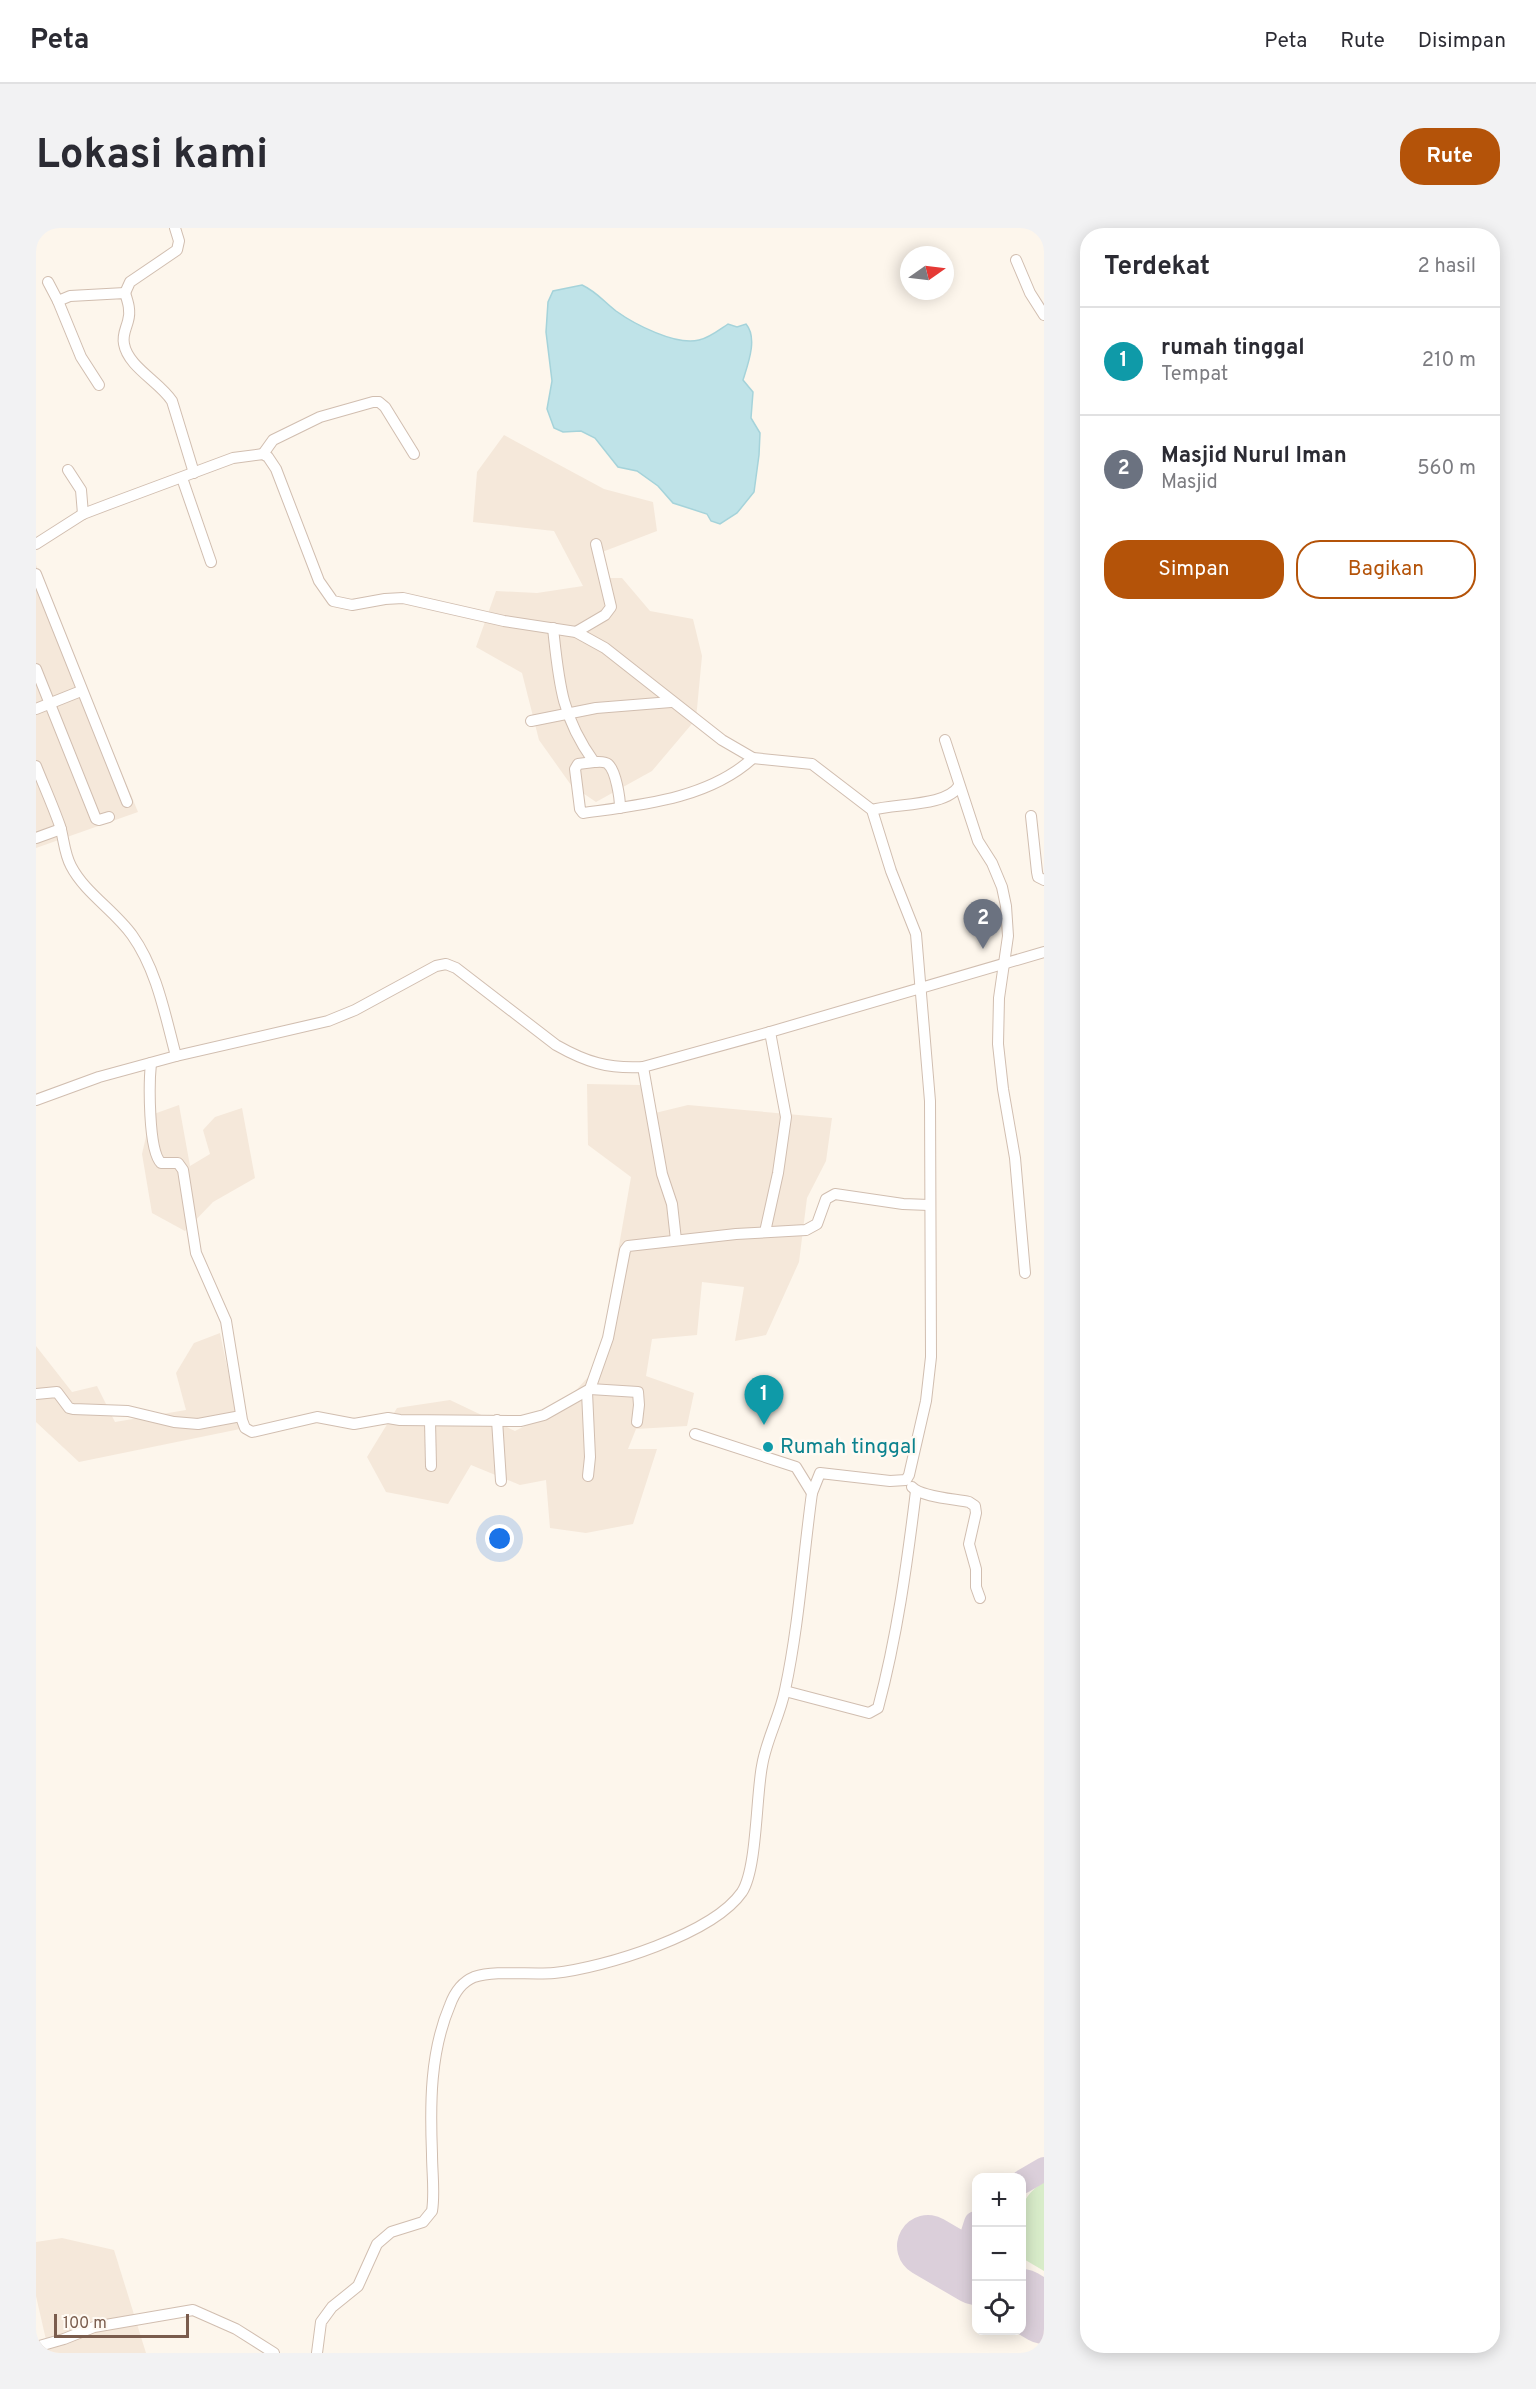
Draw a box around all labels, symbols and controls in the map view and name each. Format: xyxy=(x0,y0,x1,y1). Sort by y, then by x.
text: Peta xyxy=(30,23,89,59)
text: Peta xyxy=(1264,28,1307,55)
text: Rute xyxy=(1340,28,1385,55)
text: Disimpan xyxy=(1418,28,1506,55)
button: Rute xyxy=(1400,128,1500,185)
text: Lokasi kami xyxy=(36,130,268,183)
north arrow xyxy=(900,246,954,300)
text: Terdekat xyxy=(1104,251,1210,284)
text: 2 hasil xyxy=(1417,254,1476,280)
text: rumah tinggal xyxy=(1161,335,1305,362)
text: 1 xyxy=(1120,348,1128,374)
text: 210 m xyxy=(1422,348,1476,374)
text: Tempat xyxy=(1161,362,1228,388)
text: Masjid Nurul Iman xyxy=(1161,443,1347,470)
text: 2 xyxy=(1117,456,1130,482)
text: 560 m xyxy=(1417,456,1476,482)
text: Masjid xyxy=(1161,470,1218,496)
button: Simpan xyxy=(1104,540,1284,599)
button: Bagikan xyxy=(1296,540,1476,599)
pin: 2 xyxy=(964,900,1002,949)
pin: 1 xyxy=(744,1376,784,1425)
place label: Rumah tinggal xyxy=(780,1434,917,1461)
marker: Rumah tinggal xyxy=(761,1440,775,1454)
your location xyxy=(485,1524,514,1553)
map controls xyxy=(972,2173,1026,2335)
button: + xyxy=(972,2173,1026,2227)
button: − xyxy=(972,2227,1026,2281)
button: locate xyxy=(972,2281,1026,2335)
scale bar xyxy=(54,2311,189,2338)
text: 100 m xyxy=(63,2314,107,2334)

